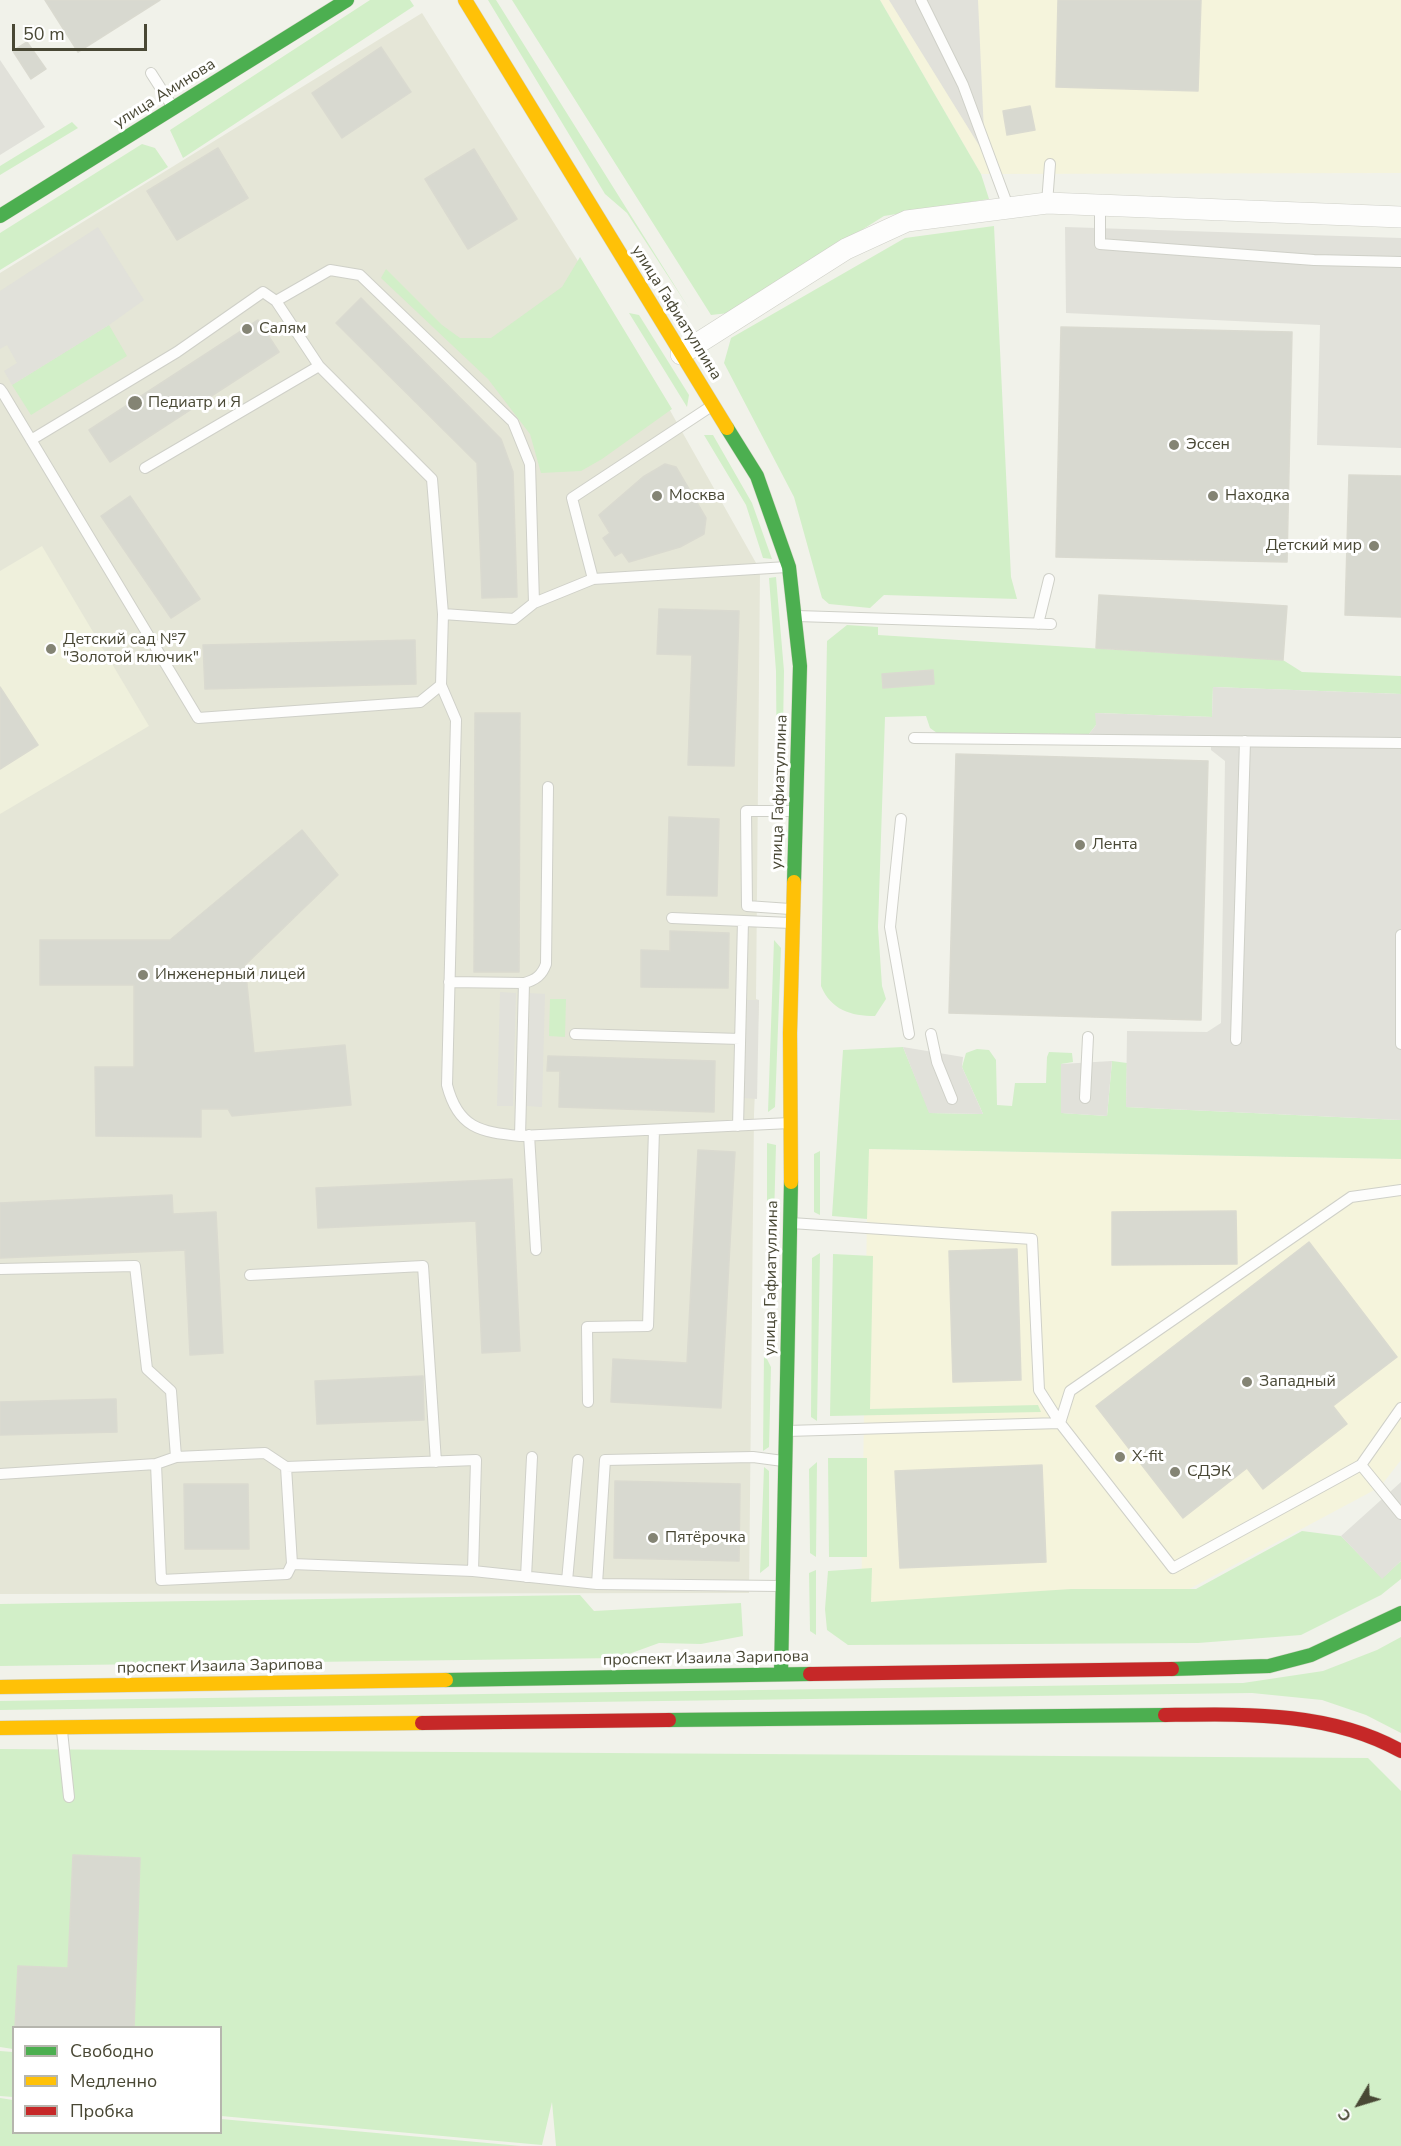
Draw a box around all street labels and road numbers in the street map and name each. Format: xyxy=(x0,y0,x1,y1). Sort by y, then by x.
street label: улица Аминова xyxy=(111,55,219,133)
street label: улица Гафиатуллина xyxy=(627,242,725,384)
street label: улица Гафиатуллина xyxy=(768,714,792,870)
street label: улица Гафиатуллина xyxy=(761,1200,783,1356)
street label: проспект Изаила Зарипова xyxy=(603,1648,809,1670)
street label: проспект Изаила Зарипова xyxy=(117,1656,323,1678)

